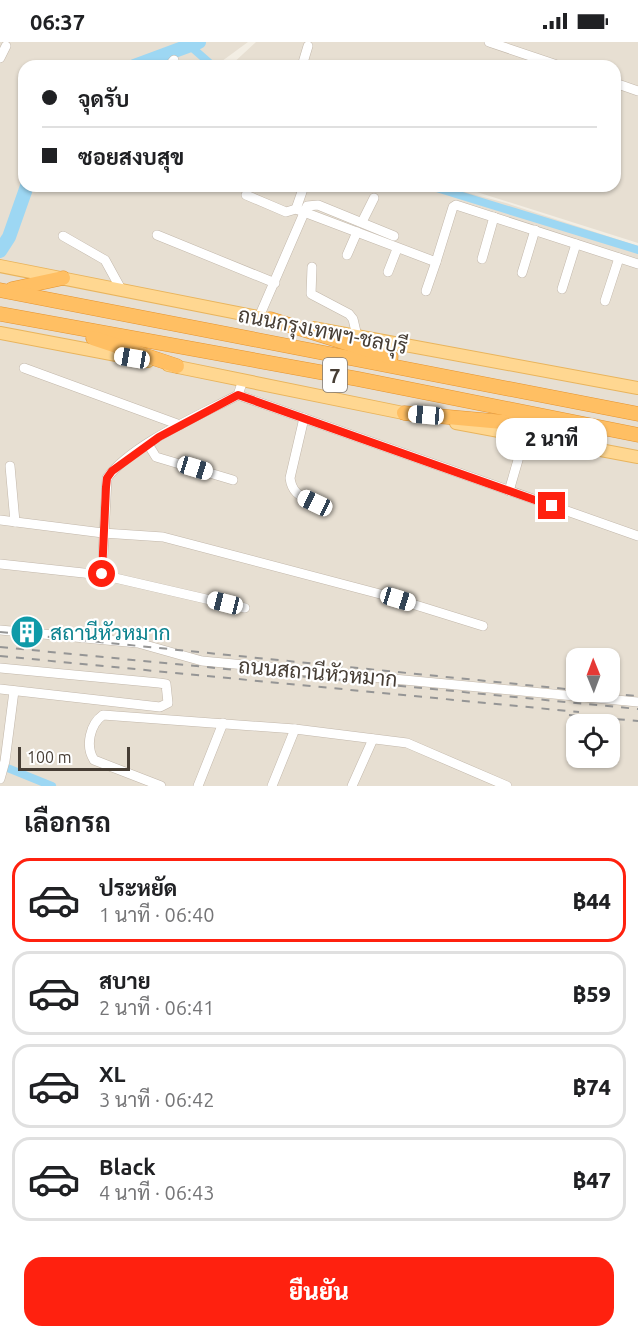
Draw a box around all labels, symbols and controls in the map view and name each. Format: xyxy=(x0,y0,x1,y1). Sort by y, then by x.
text: 06:37 xyxy=(30,9,85,34)
text: จุดรับ xyxy=(78,86,129,111)
text: ซอยสงบสุข xyxy=(78,144,184,169)
street label: ถนนกรุงเทพฯ-ชลบุรี xyxy=(236,302,410,361)
car xyxy=(113,346,151,370)
road number: 7 xyxy=(323,358,347,392)
car xyxy=(407,404,445,426)
callout: 2 นาที xyxy=(496,419,608,461)
text: 2 นาที xyxy=(525,427,578,450)
car xyxy=(175,454,215,482)
car xyxy=(295,487,335,519)
route end xyxy=(538,492,565,519)
route start xyxy=(88,560,115,587)
car xyxy=(378,585,418,613)
car xyxy=(205,590,245,616)
building icon: สถานีหัวหมาก xyxy=(9,614,45,650)
place label: สถานีหัวหมาก xyxy=(50,620,171,644)
north arrow xyxy=(566,648,620,702)
map controls xyxy=(566,648,620,768)
street label: ถนนสถานีหัวหมาก xyxy=(237,653,399,691)
button: locate xyxy=(566,714,620,768)
scale bar xyxy=(18,744,130,772)
text: 100 m xyxy=(27,748,72,766)
text: เลือกรถ xyxy=(24,807,111,837)
icon: car xyxy=(27,873,81,927)
text: ประหยัด xyxy=(99,875,177,900)
text: ฿44 xyxy=(573,888,611,913)
text: 1 นาที · 06:40 xyxy=(99,903,215,926)
icon: car xyxy=(27,966,81,1020)
text: สบาย xyxy=(99,968,151,993)
text: ฿59 xyxy=(573,981,611,1006)
text: 2 นาที · 06:41 xyxy=(99,996,215,1019)
icon: car xyxy=(27,1059,81,1113)
text: XL xyxy=(99,1061,126,1086)
text: ฿74 xyxy=(573,1074,611,1099)
text: 3 นาที · 06:42 xyxy=(99,1088,215,1111)
icon: car xyxy=(27,1152,81,1206)
text: Black xyxy=(99,1154,156,1179)
text: ฿47 xyxy=(573,1167,611,1192)
text: 4 นาที · 06:43 xyxy=(99,1181,215,1204)
button: ยืนยัน xyxy=(24,1257,614,1326)

